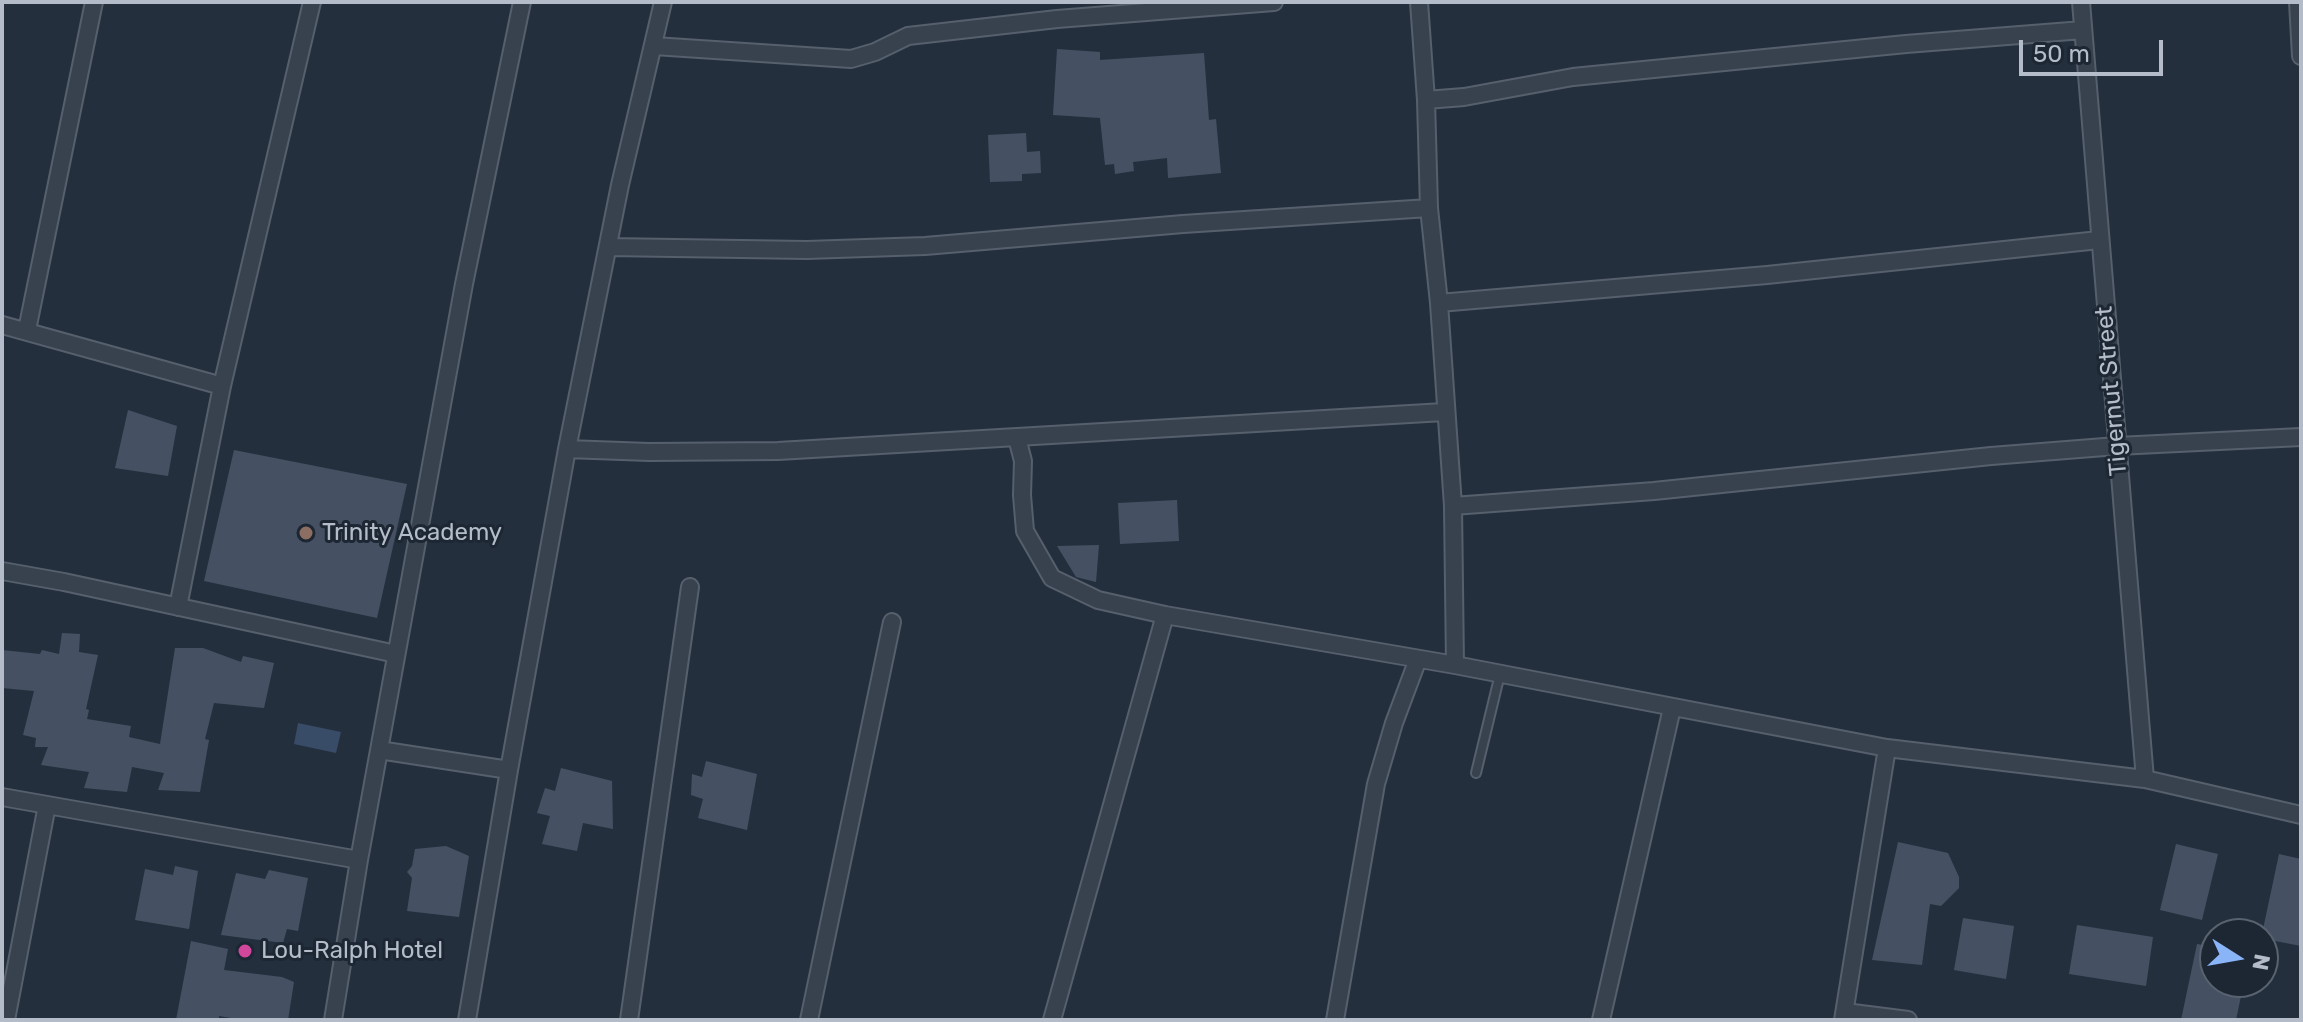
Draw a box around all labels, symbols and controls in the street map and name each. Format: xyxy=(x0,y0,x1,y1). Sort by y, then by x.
scale bar xyxy=(2023,24,2167,74)
text: 50 m xyxy=(2033,40,2090,68)
street label: Tigernut Street xyxy=(2090,305,2134,477)
place label: Trinity Academy xyxy=(322,519,502,547)
marker: Trinity Academy xyxy=(297,524,315,542)
north arrow xyxy=(2199,918,2279,998)
place label: Lou-Ralph Hotel xyxy=(261,937,443,965)
marker: Lou-Ralph Hotel xyxy=(236,942,254,960)
text: N xyxy=(2246,952,2276,973)

